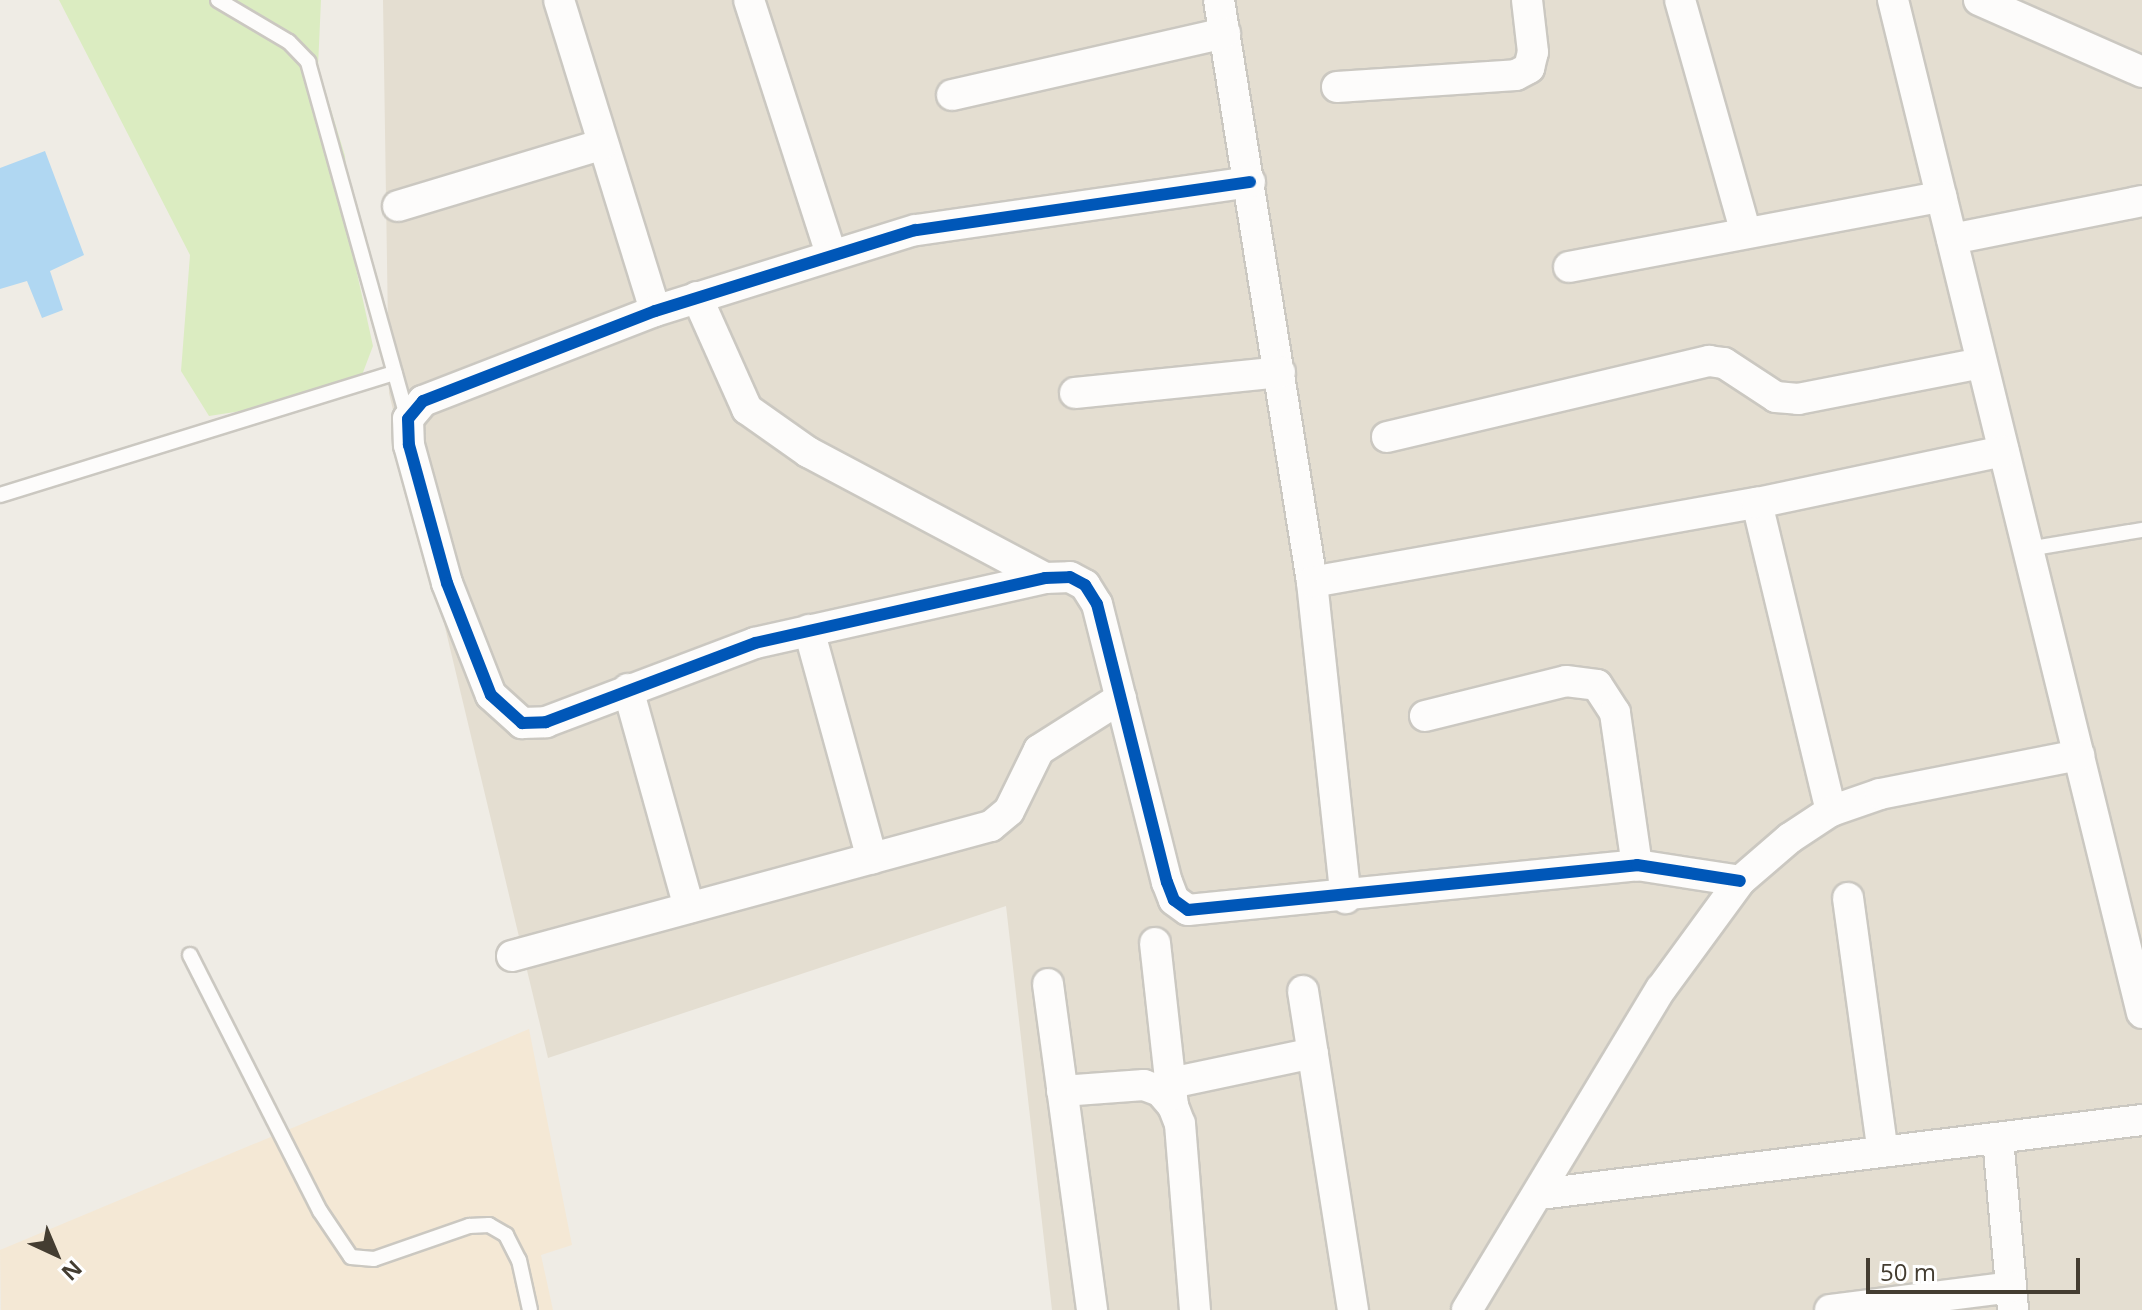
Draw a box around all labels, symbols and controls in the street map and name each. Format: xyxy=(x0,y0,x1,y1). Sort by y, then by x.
north arrow xyxy=(16,1214,96,1294)
scale bar xyxy=(1870,1242,2084,1292)
text: N xyxy=(56,1254,90,1288)
text: 50 m xyxy=(1880,1255,1936,1288)

